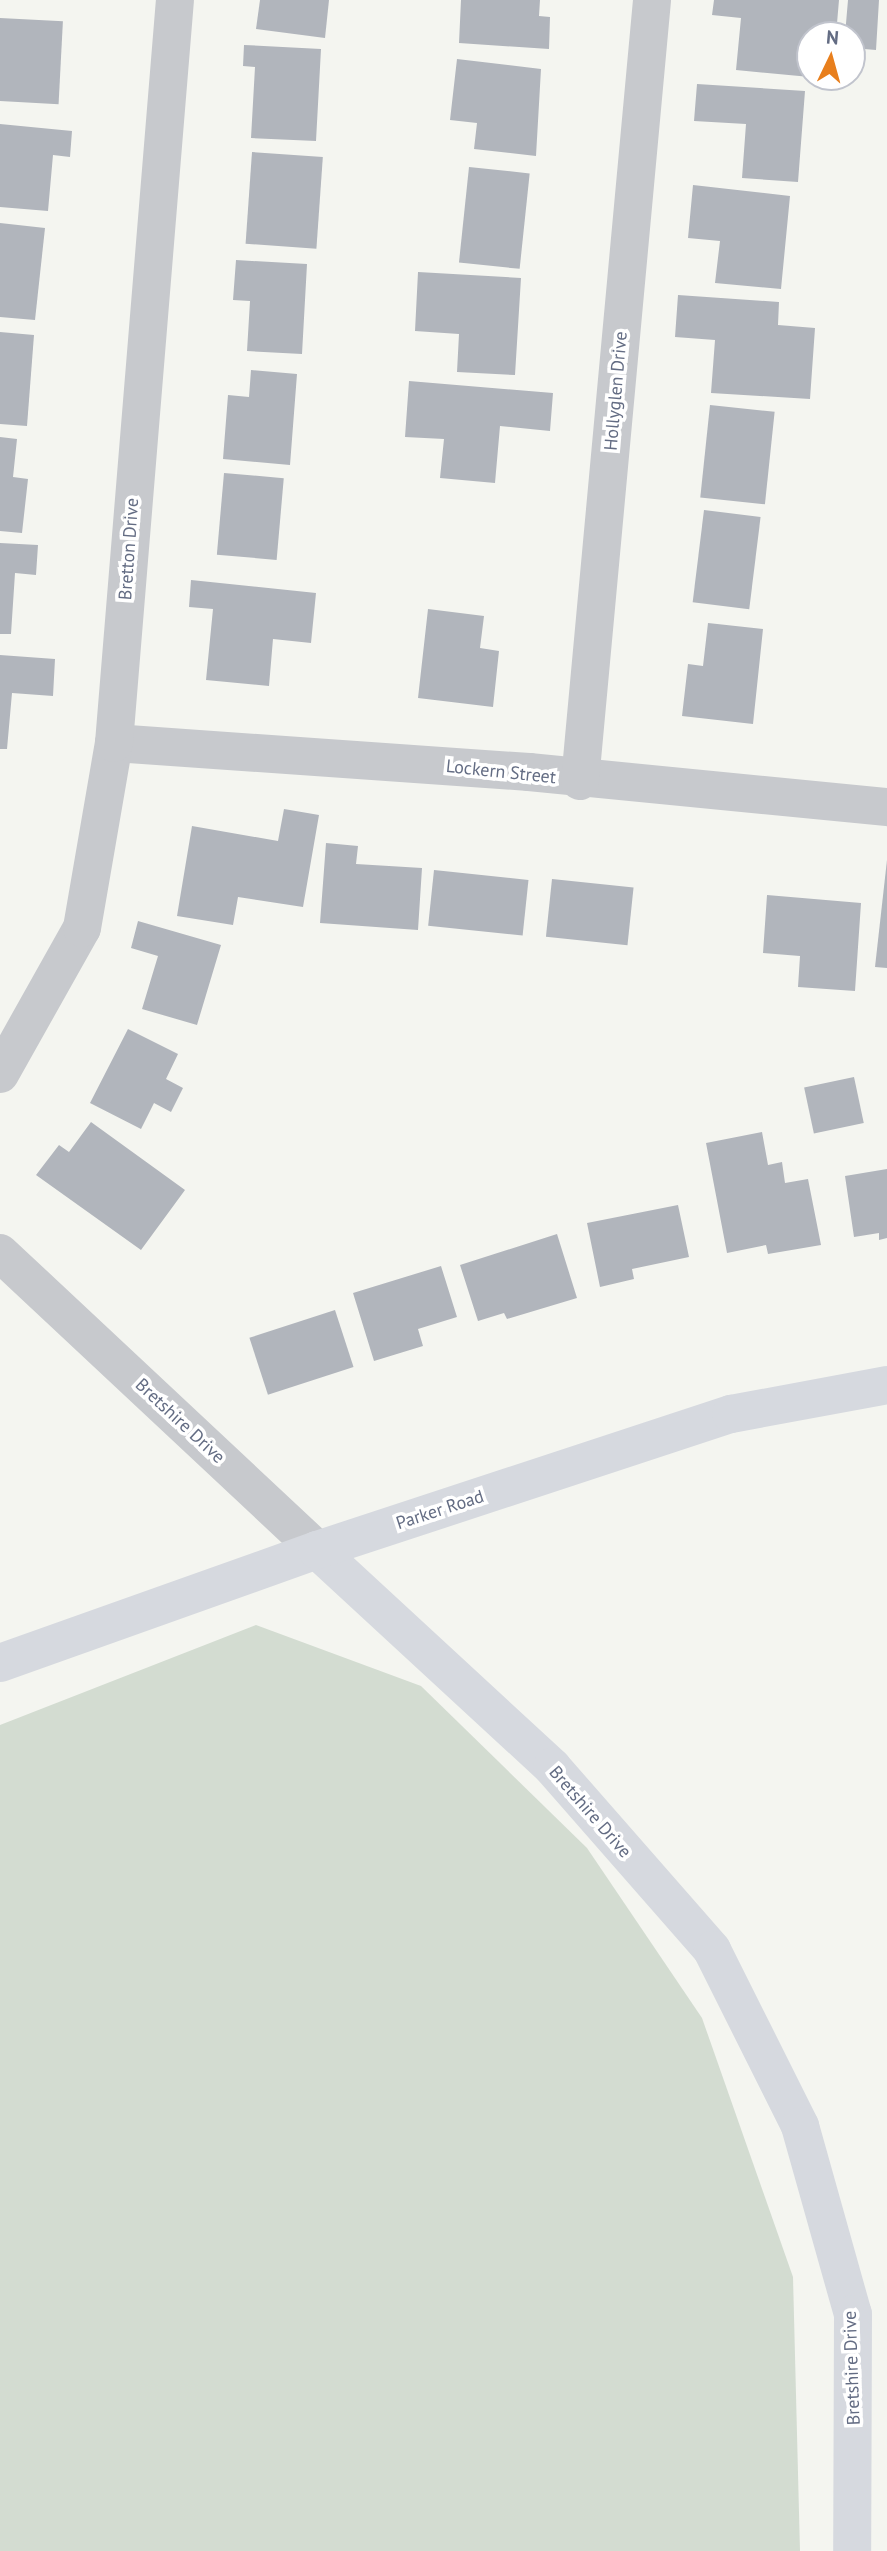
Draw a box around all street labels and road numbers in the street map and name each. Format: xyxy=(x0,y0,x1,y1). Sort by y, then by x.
street label: Hollyglen Drive xyxy=(600,331,632,451)
street label: Bretton Drive xyxy=(115,497,143,601)
street label: Lockern Street xyxy=(445,755,557,789)
street label: Bretshire Drive xyxy=(131,1374,229,1468)
street label: Parker Road xyxy=(393,1486,487,1534)
street label: Bretshire Drive xyxy=(544,1762,636,1862)
street label: Bretshire Drive xyxy=(839,2310,865,2426)

